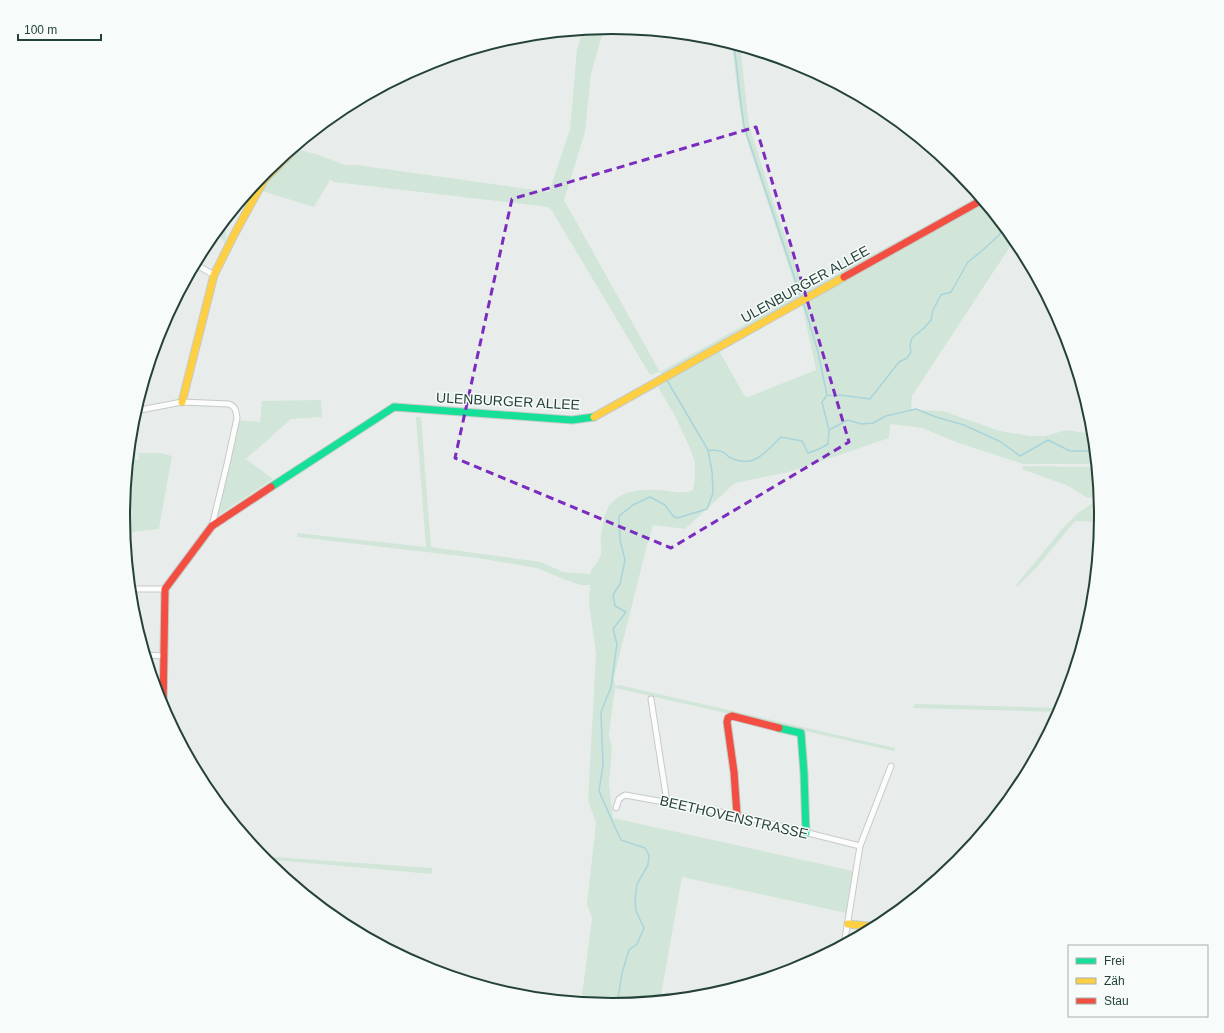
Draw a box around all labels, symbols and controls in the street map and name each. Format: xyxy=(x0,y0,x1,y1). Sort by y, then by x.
scale bar xyxy=(18,16,101,42)
text: 100 m xyxy=(24,23,57,37)
street label: ULENBURGER ALLEE xyxy=(738,242,872,326)
street label: ULENBURGER ALLEE xyxy=(436,389,580,413)
street label: BEETHOVENSTRASSE xyxy=(658,792,810,842)
legend xyxy=(1068,945,1208,1017)
text: Frei xyxy=(1104,954,1125,968)
text: Zäh xyxy=(1104,974,1125,988)
text: Stau xyxy=(1104,994,1129,1008)

